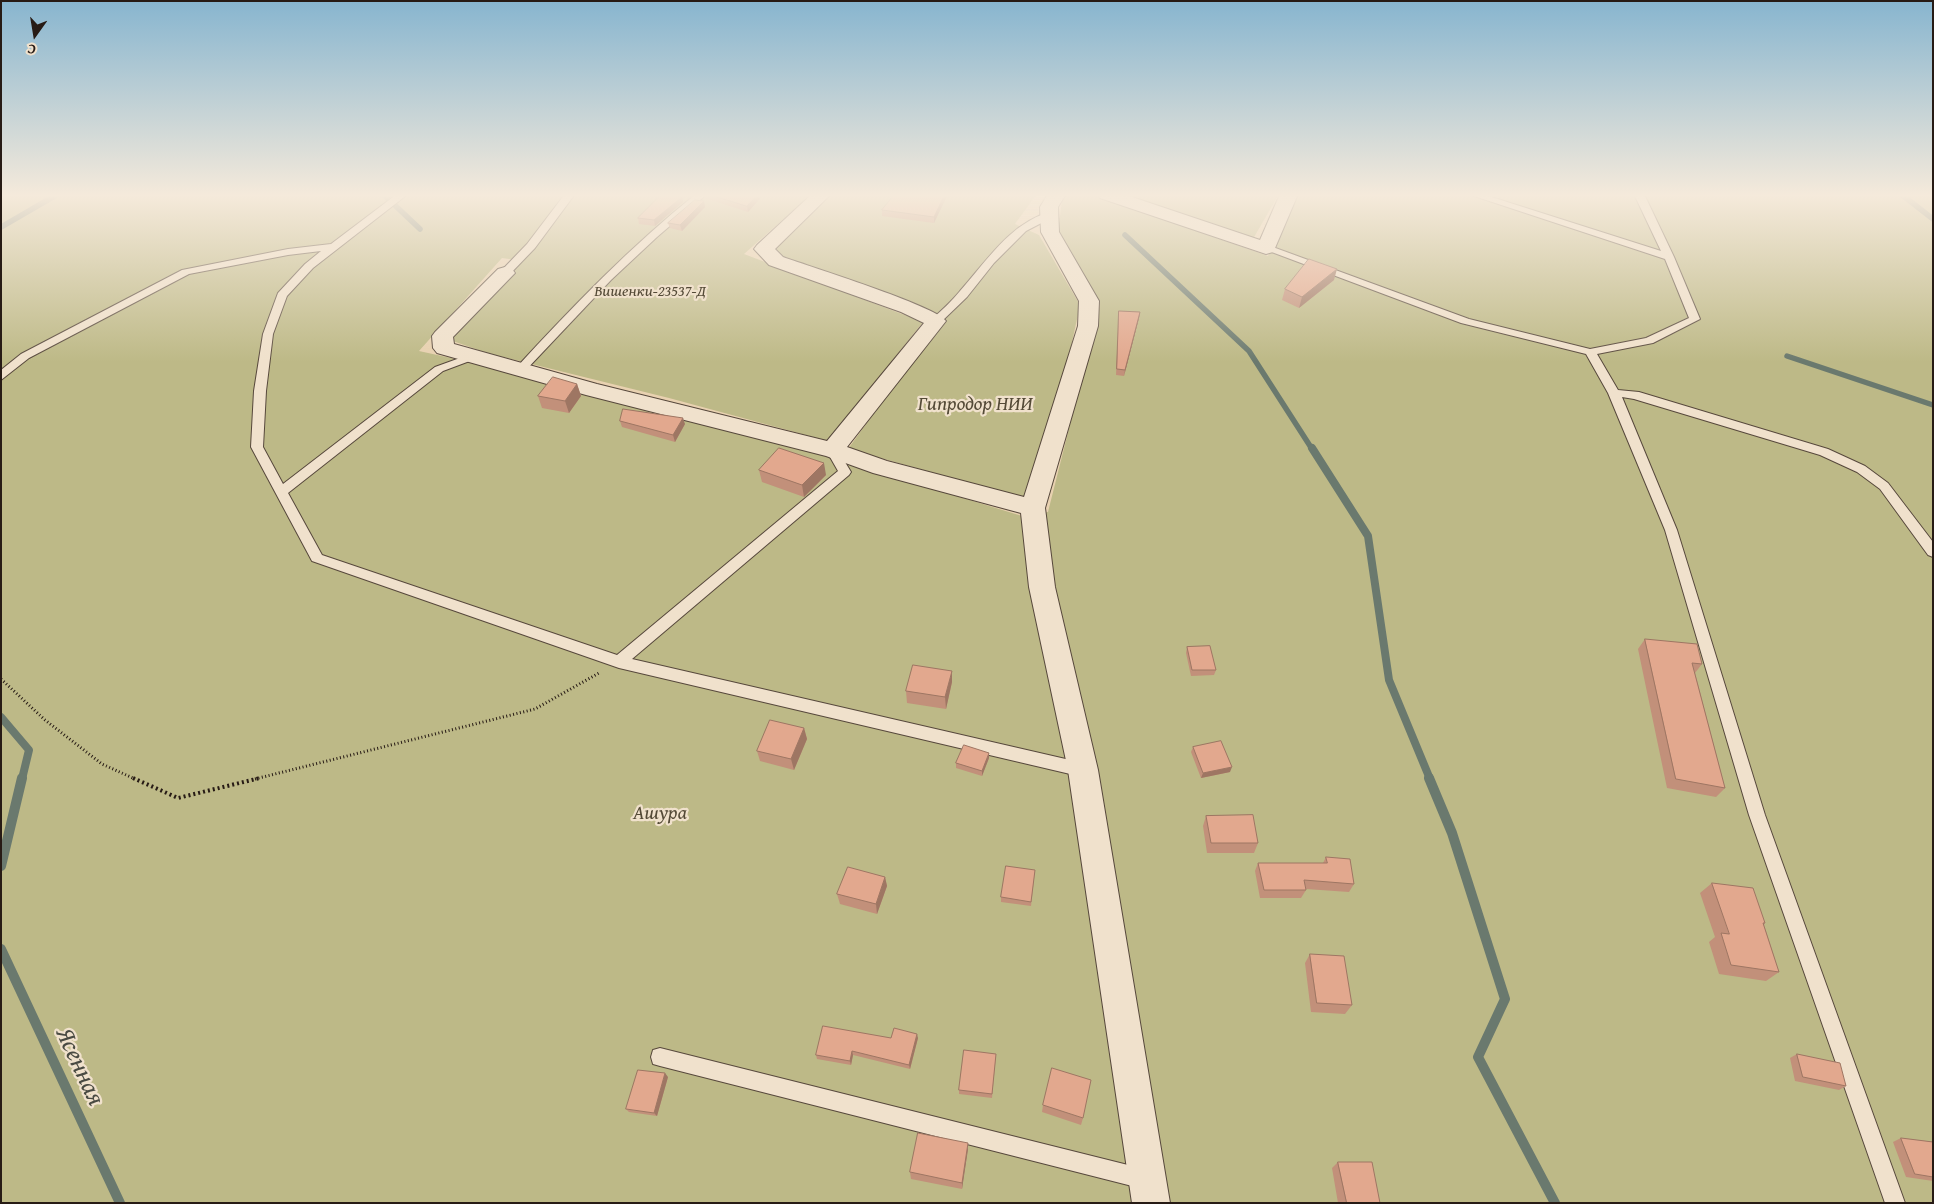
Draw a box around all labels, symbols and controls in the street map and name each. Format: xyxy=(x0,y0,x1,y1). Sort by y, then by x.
north arrow xyxy=(10,10,60,60)
text: С xyxy=(26,39,38,60)
park label: Вишенки-23537-Д xyxy=(594,282,706,302)
park label: Гипродор НИИ xyxy=(918,393,1032,417)
park label: Ашура xyxy=(633,802,687,826)
water label: Ясенная xyxy=(48,1023,110,1111)

